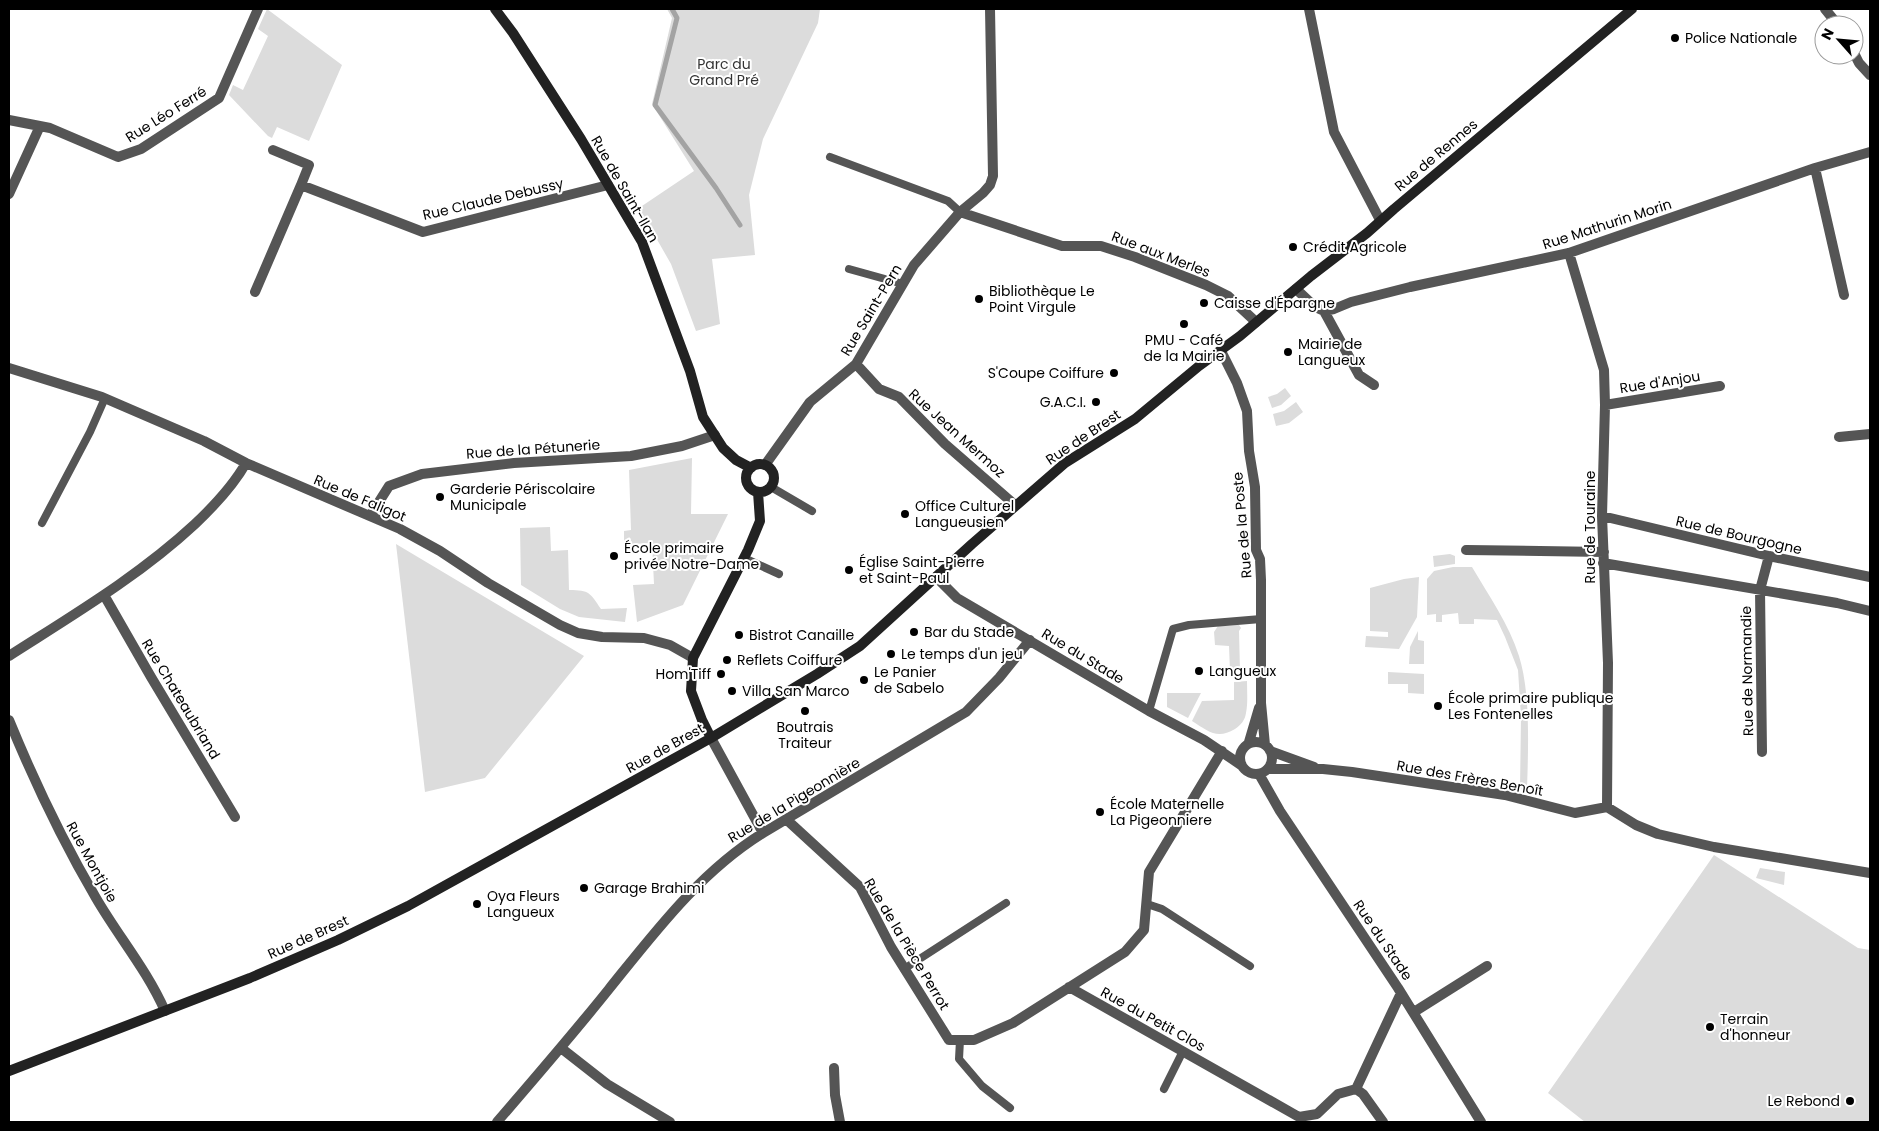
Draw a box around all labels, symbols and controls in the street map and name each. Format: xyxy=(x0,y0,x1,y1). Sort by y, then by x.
north arrow xyxy=(1814,15,1864,65)
text: N xyxy=(1816,25,1839,43)
place label: Police Nationale xyxy=(1685,28,1798,48)
marker: Police Nationale xyxy=(1669,32,1681,44)
park label: Parc du Grand Pré xyxy=(689,54,759,90)
street label: Rue Léo Ferré xyxy=(122,81,211,147)
street label: Rue de Rennes xyxy=(1390,114,1482,196)
street label: Rue de Saint-Ilan xyxy=(586,132,664,246)
street label: Rue Claude Debussy xyxy=(421,173,565,225)
street label: Rue Mathurin Morin xyxy=(1540,194,1674,254)
street label: Rue aux Merles xyxy=(1109,226,1213,282)
place label: Crédit Agricole xyxy=(1303,237,1407,257)
marker: Crédit Agricole xyxy=(1287,241,1299,253)
street label: Rue Saint-Pern xyxy=(836,260,906,360)
place label: Bibliothèque Le Point Virgule xyxy=(989,281,1095,317)
marker: Bibliothèque Le Point Virgule xyxy=(973,293,985,305)
place label: Caisse d'Épargne xyxy=(1214,293,1335,313)
marker: Caisse d'Épargne xyxy=(1198,297,1210,309)
marker: PMU - Café de la Mairie xyxy=(1178,318,1190,330)
place label: PMU - Café de la Mairie xyxy=(1144,330,1225,366)
place label: Mairie de Langueux xyxy=(1298,334,1366,370)
marker: Mairie de Langueux xyxy=(1282,346,1294,358)
place label: S'Coupe Coiffure xyxy=(988,363,1104,383)
street label: Rue d'Anjou xyxy=(1618,366,1702,398)
marker: S'Coupe Coiffure xyxy=(1108,367,1120,379)
street label: Rue Jean Mermoz xyxy=(904,384,1010,482)
place label: G.A.C.I. xyxy=(1040,392,1086,412)
marker: G.A.C.I. xyxy=(1090,396,1102,408)
street label: Rue de Brest xyxy=(1041,404,1125,470)
street label: Rue de la Pétunerie xyxy=(465,434,601,464)
street label: Rue de Faligot xyxy=(311,470,409,526)
street label: Rue de Touraine xyxy=(1580,470,1600,584)
street label: Rue de la Poste xyxy=(1227,471,1257,579)
place label: Garderie Périscolaire Municipale xyxy=(450,479,596,515)
marker: Garderie Périscolaire Municipale xyxy=(434,491,446,503)
place label: Office Culturel Langueusien xyxy=(915,496,1014,532)
marker: Office Culturel Langueusien xyxy=(899,508,911,520)
street label: Rue de Bourgogne xyxy=(1674,511,1804,559)
place label: École primaire privée Notre-Dame xyxy=(624,538,759,574)
marker: École primaire privée Notre-Dame xyxy=(608,550,620,562)
place label: Église Saint-Pierre et Saint-Paul xyxy=(859,552,985,588)
marker: Église Saint-Pierre et Saint-Paul xyxy=(843,564,855,576)
street label: Rue de Normandie xyxy=(1736,605,1758,736)
place label: Bar du Stade xyxy=(924,622,1014,642)
street label: Rue du Stade xyxy=(1038,623,1128,689)
place label: Bistrot Canaille xyxy=(749,625,854,645)
marker: Bar du Stade xyxy=(908,626,920,638)
marker: Bistrot Canaille xyxy=(733,629,745,641)
street label: Rue Chateaubriand xyxy=(137,635,225,763)
place label: Le temps d'un jeu xyxy=(901,644,1023,664)
marker: Le temps d'un jeu xyxy=(885,648,897,660)
place label: Reflets Coiffure xyxy=(737,650,843,670)
marker: Reflets Coiffure xyxy=(721,654,733,666)
place label: Langueux xyxy=(1209,661,1277,681)
place label: Le Panier de Sabelo xyxy=(874,662,944,698)
place label: Hom'Tiff xyxy=(655,664,711,684)
marker: Langueux xyxy=(1193,665,1205,677)
marker: Hom'Tiff xyxy=(715,668,727,680)
marker: Le Panier de Sabelo xyxy=(858,674,870,686)
place label: Villa San Marco xyxy=(742,681,850,701)
marker: Villa San Marco xyxy=(726,685,738,697)
place label: École primaire publique Les Fontenelles xyxy=(1448,688,1614,724)
marker: École primaire publique Les Fontenelles xyxy=(1432,700,1444,712)
marker: Boutrais Traiteur xyxy=(799,705,811,717)
place label: Boutrais Traiteur xyxy=(776,717,834,753)
street label: Rue de Brest xyxy=(622,718,708,778)
street label: Rue de la Pigeonnière xyxy=(724,752,864,847)
street label: Rue des Frères Benoît xyxy=(1395,755,1545,801)
place label: École Maternelle La Pigeonniere xyxy=(1110,794,1225,830)
marker: École Maternelle La Pigeonniere xyxy=(1094,806,1106,818)
street label: Rue Montjoie xyxy=(62,818,123,906)
street label: Rue de la Pièce Perrot xyxy=(860,874,954,1014)
place label: Garage Brahimi xyxy=(594,878,704,898)
marker: Garage Brahimi xyxy=(578,882,590,894)
place label: Oya Fleurs Langueux xyxy=(487,886,560,922)
street label: Rue du Stade xyxy=(1349,896,1417,984)
marker: Oya Fleurs Langueux xyxy=(471,898,483,910)
street label: Rue de Brest xyxy=(264,910,352,964)
street label: Rue du Petit Clos xyxy=(1097,982,1209,1056)
place label: Terrain d'honneur xyxy=(1720,1009,1790,1045)
marker: Terrain d'honneur xyxy=(1704,1021,1716,1033)
place label: Le Rebond xyxy=(1767,1091,1840,1111)
marker: Le Rebond xyxy=(1844,1095,1856,1107)

